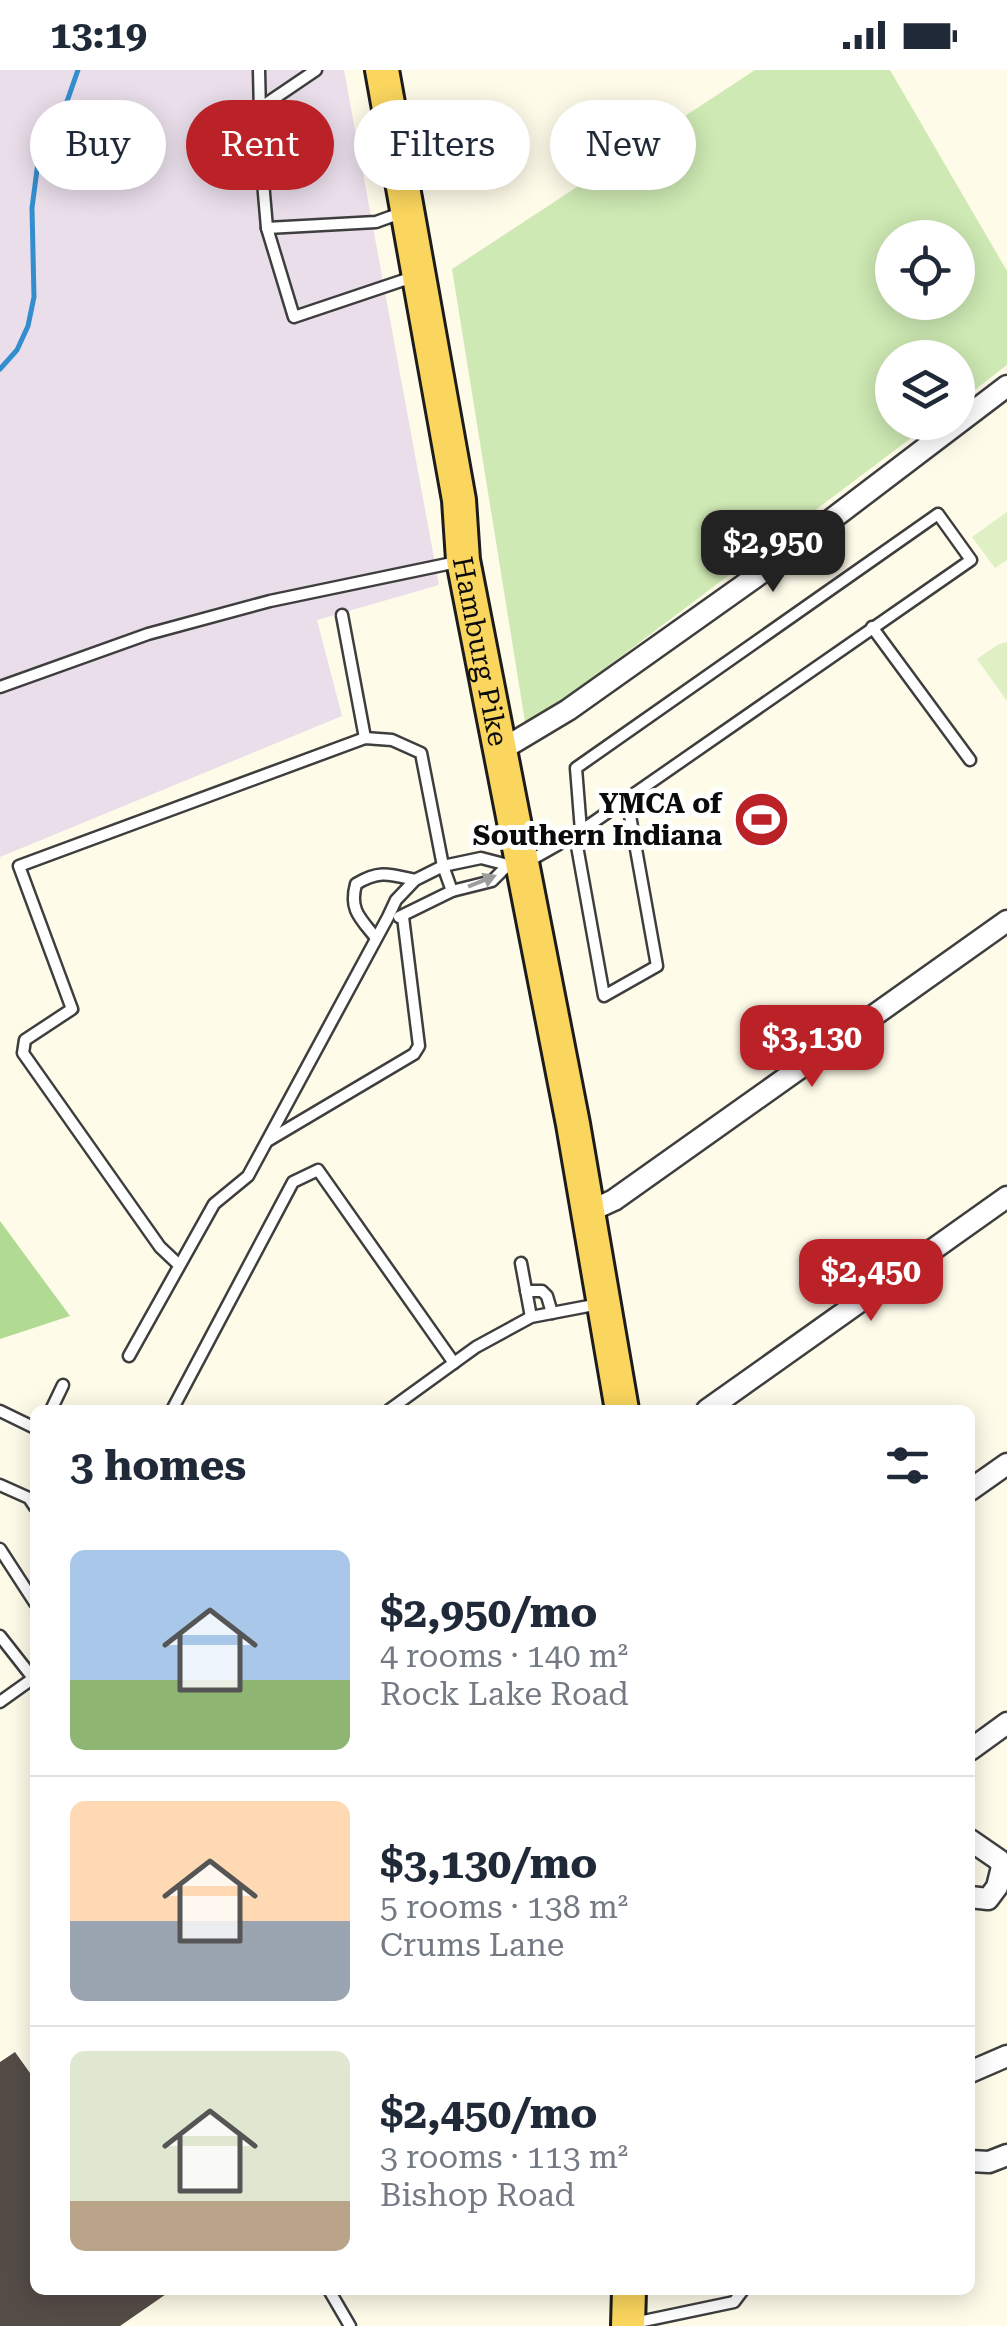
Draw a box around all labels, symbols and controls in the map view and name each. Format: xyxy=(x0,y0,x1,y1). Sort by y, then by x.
text: 13:19 xyxy=(50,13,147,57)
chip: Buy xyxy=(30,100,166,190)
chip: Rent xyxy=(186,100,334,190)
chip: Filters xyxy=(354,100,530,190)
chip: New xyxy=(550,100,696,190)
map controls xyxy=(875,220,975,440)
button: locate xyxy=(875,220,975,320)
button: layers xyxy=(875,340,975,440)
pin: $2,950 xyxy=(692,510,854,595)
text: $2,950 xyxy=(723,523,823,561)
street label: Hamburg Pike xyxy=(446,554,515,749)
place label: YMCA of Southern Indiana xyxy=(473,787,723,852)
sports icon: YMCA of Southern Indiana xyxy=(731,789,791,849)
one-way arrow xyxy=(467,873,497,889)
pin: $3,130 xyxy=(731,1005,893,1090)
text: $3,130 xyxy=(762,1018,862,1056)
pin: $2,450 xyxy=(790,1239,952,1324)
text: $2,450 xyxy=(821,1252,921,1290)
icon: filters xyxy=(880,1438,935,1493)
text: 3 homes xyxy=(70,1441,246,1490)
text: $2,950/mo xyxy=(380,1588,597,1637)
icon: home xyxy=(150,1590,270,1710)
text: 4 rooms · 140 m² xyxy=(380,1637,628,1675)
text: Rock Lake Road xyxy=(380,1675,629,1713)
text: $3,130/mo xyxy=(380,1839,597,1888)
icon: home xyxy=(150,1841,270,1961)
text: 5 rooms · 138 m² xyxy=(380,1888,628,1926)
text: Crums Lane xyxy=(380,1926,564,1964)
text: $2,450/mo xyxy=(380,2089,597,2138)
icon: home xyxy=(150,2091,270,2211)
text: 3 rooms · 113 m² xyxy=(380,2138,628,2176)
text: Bishop Road xyxy=(380,2176,575,2214)

